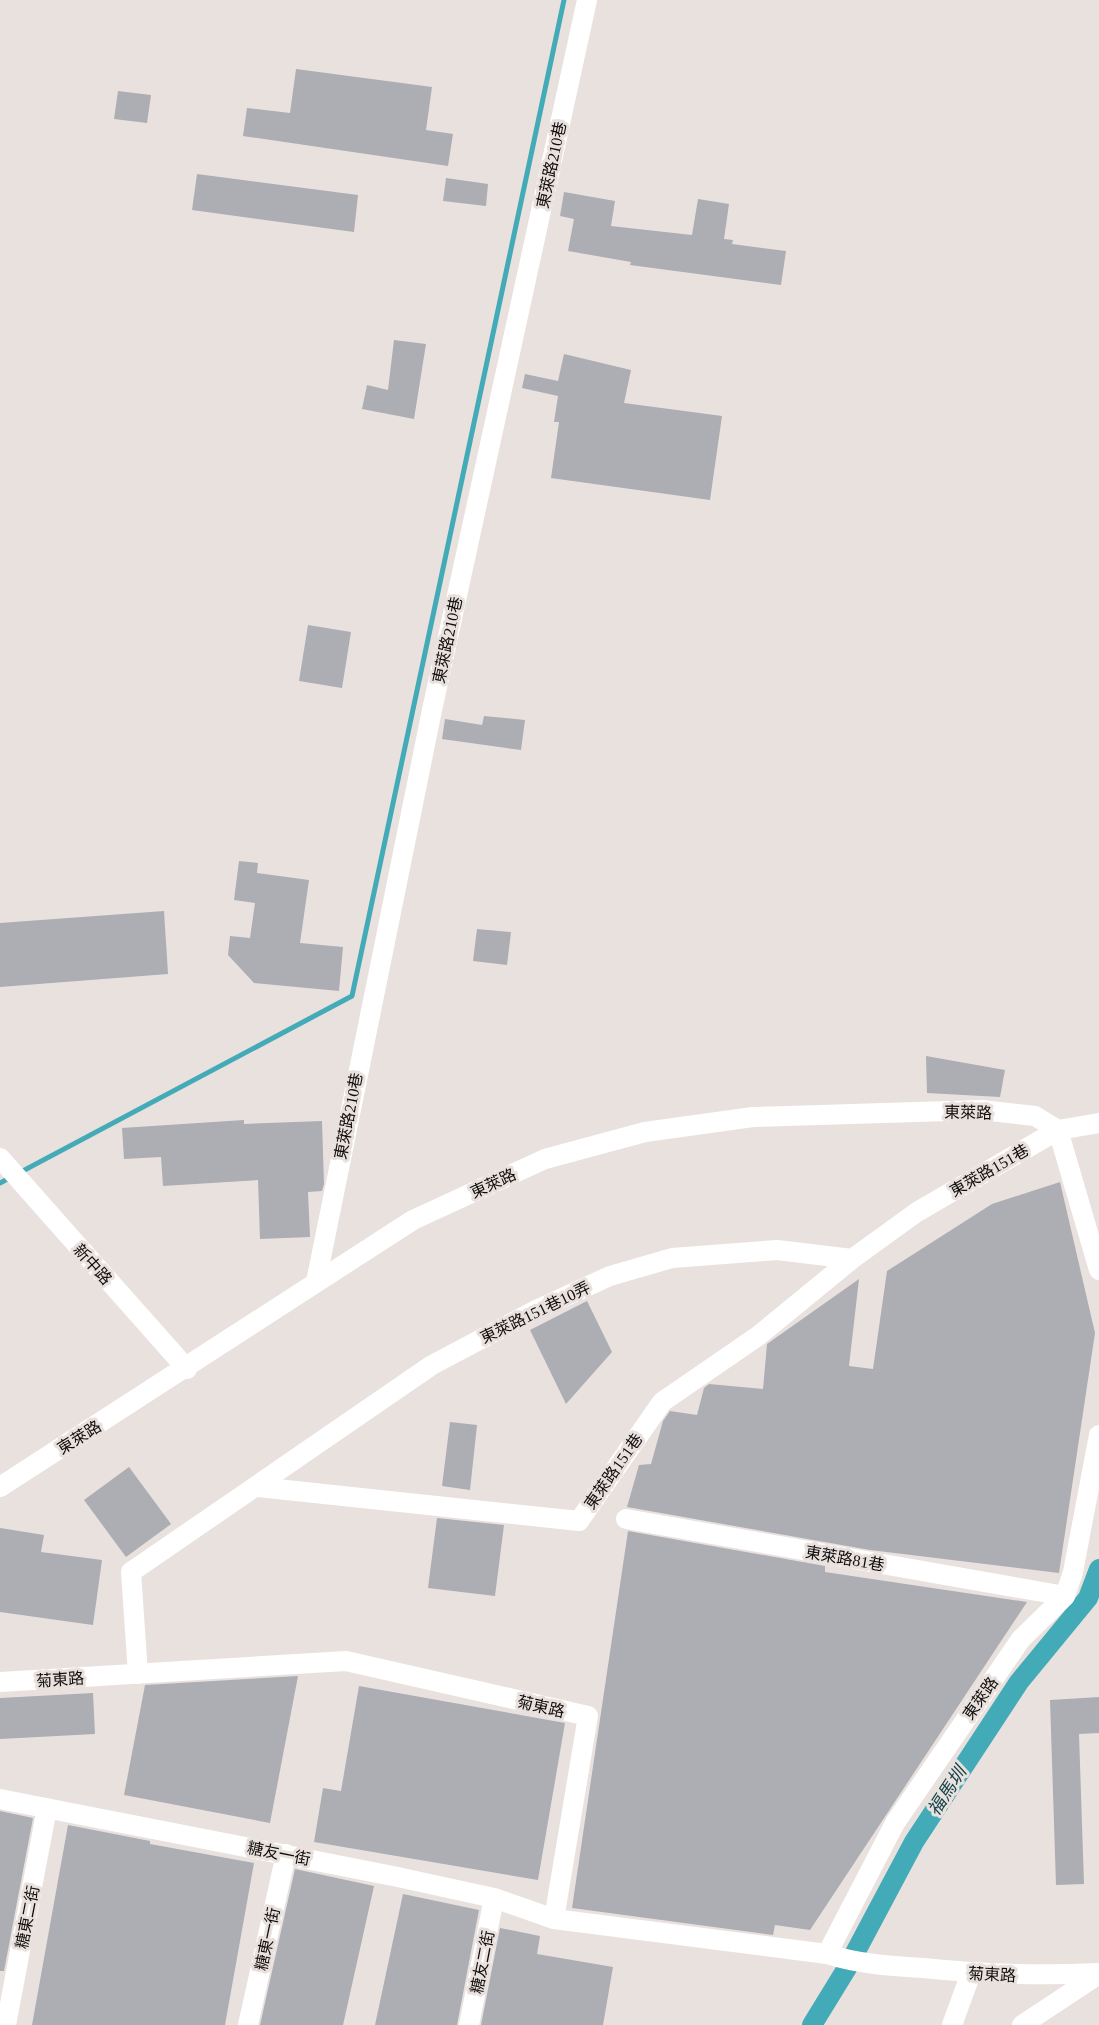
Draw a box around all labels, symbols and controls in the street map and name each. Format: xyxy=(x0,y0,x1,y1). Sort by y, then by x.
street label: 東萊路210巷 xyxy=(534,120,569,210)
street label: 東萊路210巷 xyxy=(430,595,465,685)
street label: 東萊路210巷 xyxy=(332,1071,365,1161)
street label: 東萊路 xyxy=(944,1104,992,1121)
street label: 東萊路151巷 xyxy=(947,1141,1032,1200)
street label: 東萊路 xyxy=(468,1166,519,1201)
street label: 新中路 xyxy=(70,1241,115,1288)
street label: 東萊路151巷10弄 xyxy=(478,1279,593,1346)
street label: 東萊路 xyxy=(54,1417,104,1457)
street label: 東萊路151巷 xyxy=(581,1430,646,1512)
street label: 東萊路81巷 xyxy=(804,1543,886,1574)
street label: 菊東路 xyxy=(35,1669,85,1690)
street label: 東萊路 xyxy=(960,1674,1001,1723)
street label: 菊東路 xyxy=(516,1693,566,1720)
water label: 福馬圳 xyxy=(924,1760,972,1819)
street label: 糖友一街 xyxy=(246,1839,312,1868)
street label: 糖東二街 xyxy=(13,1884,42,1950)
street label: 糖東一街 xyxy=(253,1906,282,1972)
street label: 糖友二街 xyxy=(468,1929,497,1995)
street label: 菊東路 xyxy=(968,1965,1016,1984)

